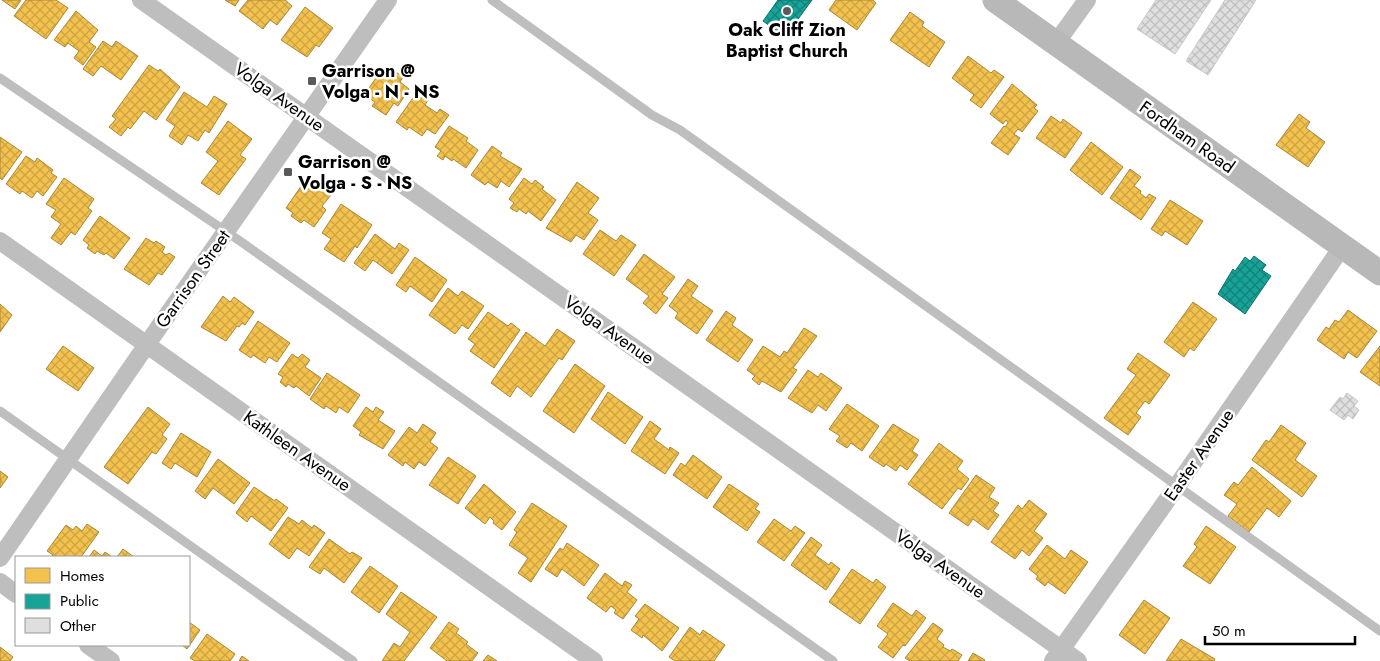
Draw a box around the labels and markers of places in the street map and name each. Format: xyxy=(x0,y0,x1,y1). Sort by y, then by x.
marker: Oak Cliff Zion Baptist Church xyxy=(781,5,793,17)
place label: Oak Cliff Zion Baptist Church xyxy=(726,17,848,64)
place label: Garrison @ Volga - N - NS xyxy=(321,58,439,105)
marker: Garrison @ Volga - N - NS xyxy=(306,75,318,87)
place label: Garrison @ Volga - S - NS xyxy=(297,149,412,196)
marker: Garrison @ Volga - S - NS xyxy=(282,166,294,178)

